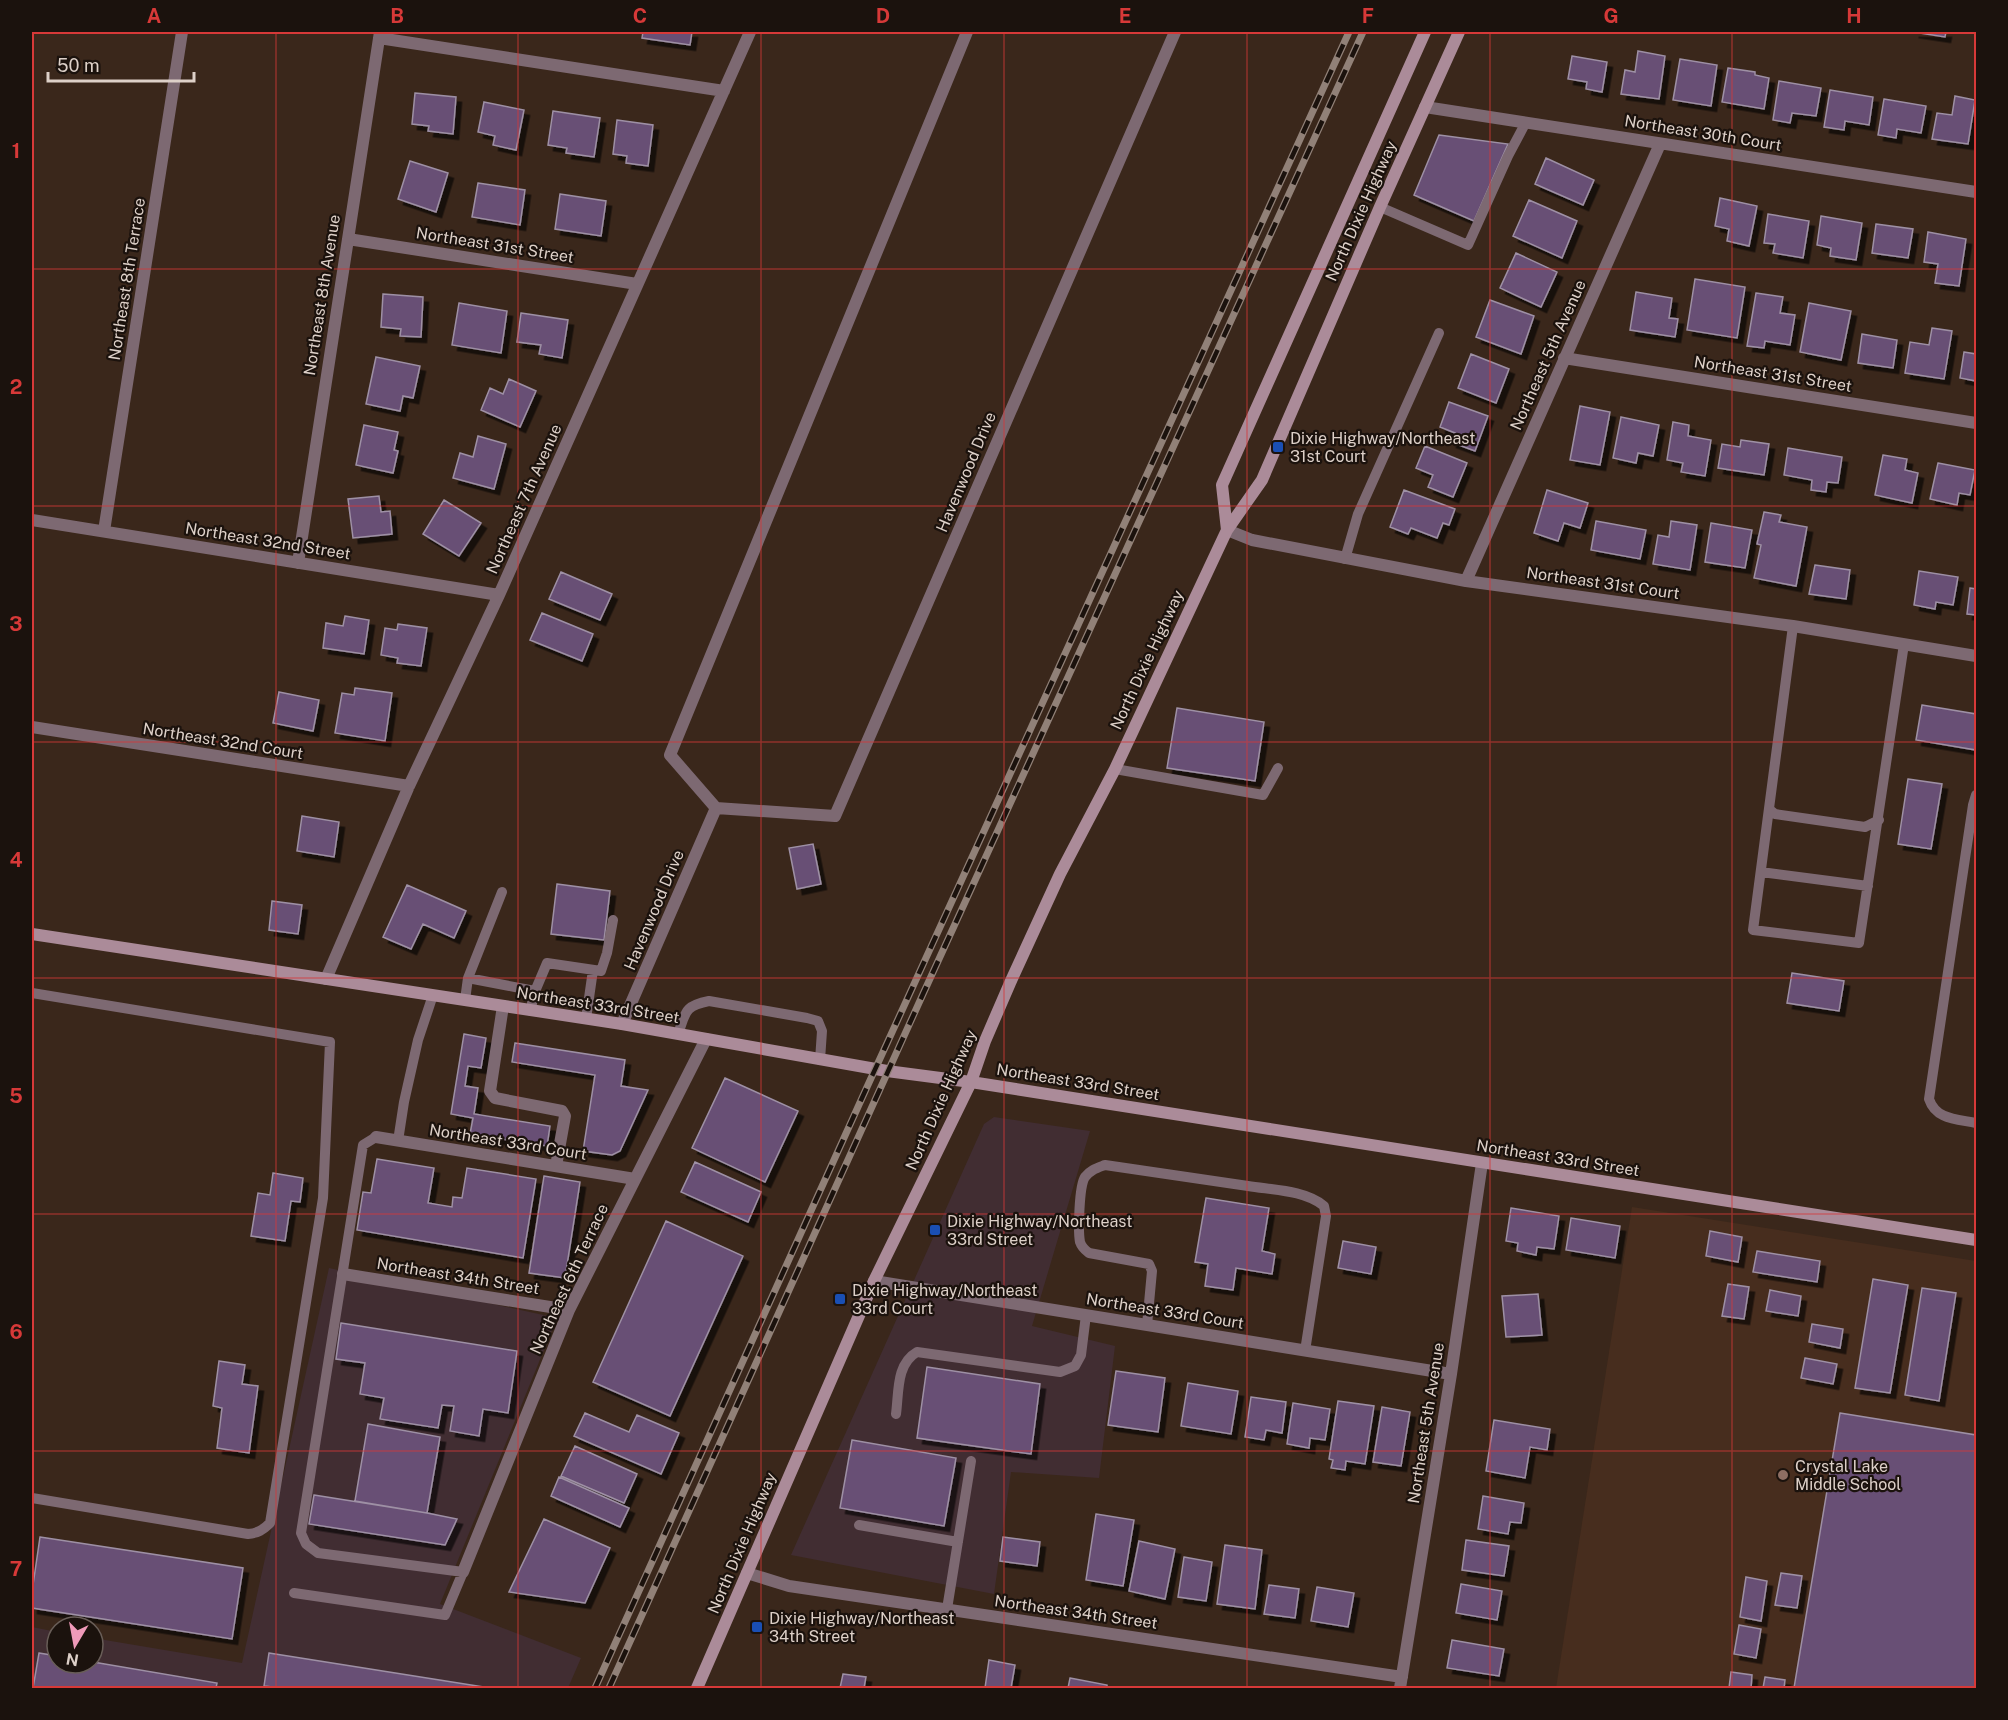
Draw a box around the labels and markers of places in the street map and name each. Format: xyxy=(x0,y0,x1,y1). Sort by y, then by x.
place label: Dixie Highway/Northeast 31st Court xyxy=(1290,429,1475,466)
marker: Dixie Highway/Northeast 31st Court xyxy=(1271,440,1285,454)
place label: Dixie Highway/Northeast 33rd Street xyxy=(947,1212,1132,1249)
marker: Dixie Highway/Northeast 33rd Street xyxy=(928,1223,942,1237)
place label: Dixie Highway/Northeast 33rd Court xyxy=(852,1281,1037,1318)
marker: Dixie Highway/Northeast 33rd Court xyxy=(833,1292,847,1306)
place label: Crystal Lake Middle School xyxy=(1795,1457,1901,1494)
marker: Crystal Lake Middle School xyxy=(1776,1468,1790,1482)
place label: Dixie Highway/Northeast 34th Street xyxy=(769,1609,954,1646)
marker: Dixie Highway/Northeast 34th Street xyxy=(750,1620,764,1634)

